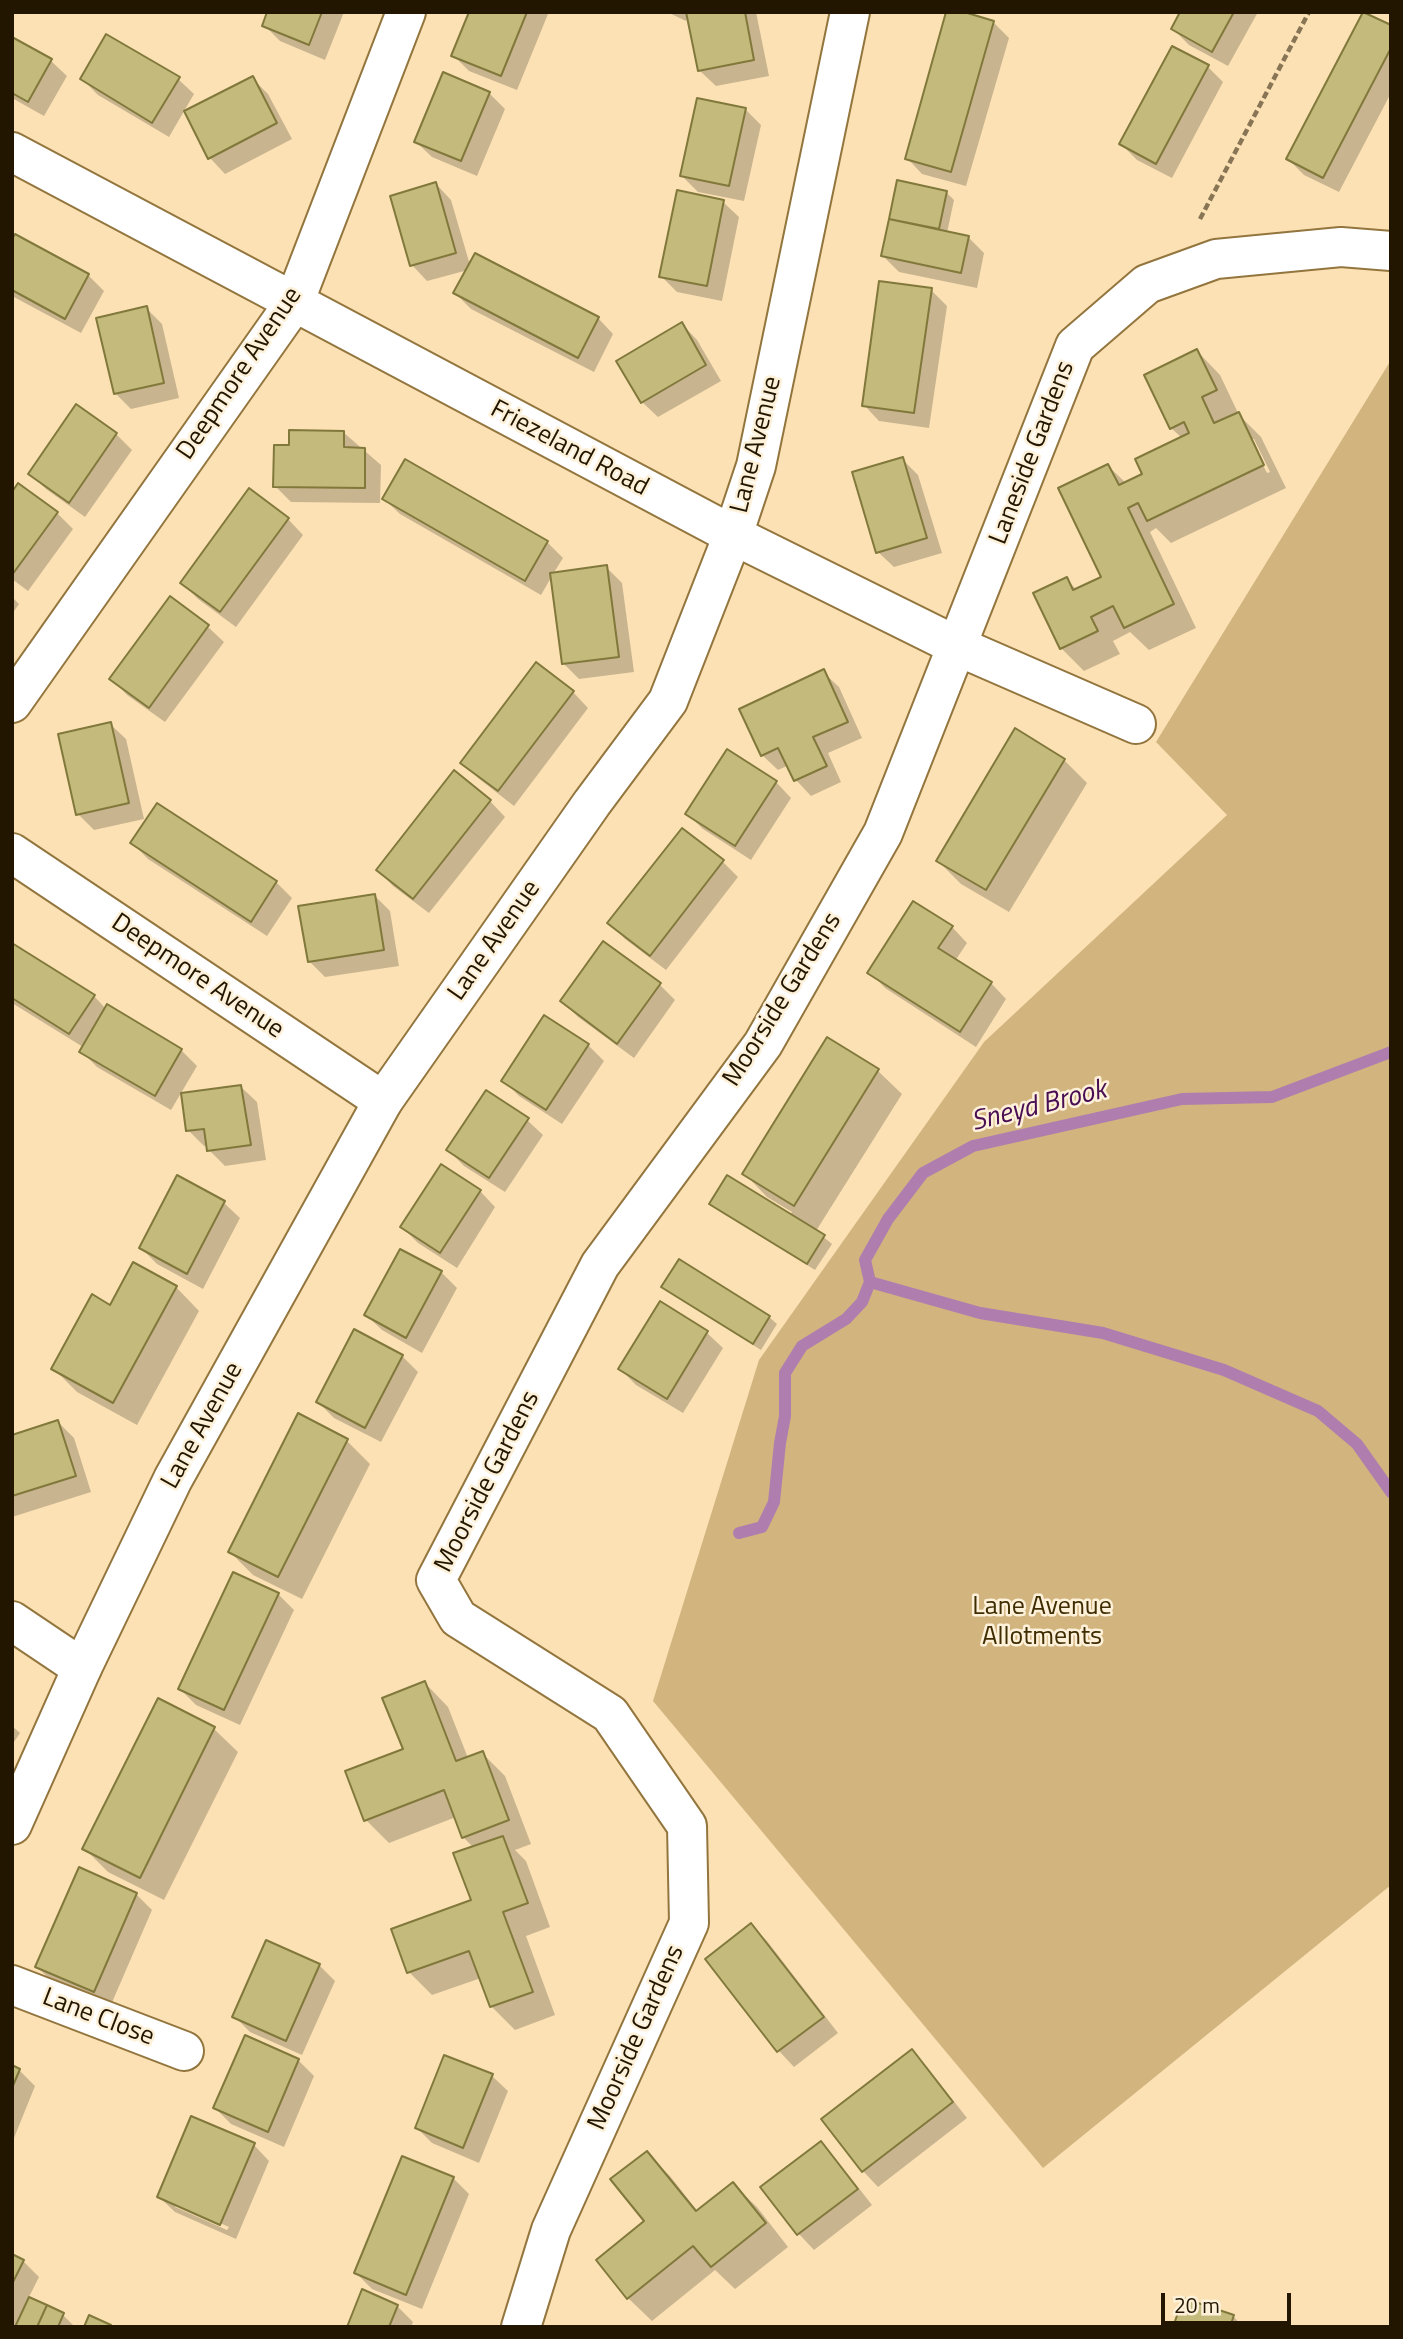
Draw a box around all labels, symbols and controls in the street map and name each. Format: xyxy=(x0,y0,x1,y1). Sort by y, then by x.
street label: Deepmore Avenue xyxy=(171,282,309,466)
street label: Laneside Gardens xyxy=(984,357,1082,549)
street label: Lane Avenue xyxy=(725,373,789,517)
street label: Friezeland Road xyxy=(485,394,653,504)
street label: Lane Avenue xyxy=(442,875,548,1007)
street label: Moorside Gardens xyxy=(717,907,849,1093)
street label: Deepmore Avenue xyxy=(105,908,289,1046)
water label: Sneyd Brook xyxy=(968,1074,1110,1140)
street label: Lane Avenue xyxy=(156,1357,250,1495)
street label: Moorside Gardens xyxy=(429,1386,547,1578)
park label: Lane Avenue Allotments xyxy=(972,1592,1112,1654)
street label: Moorside Gardens xyxy=(582,1941,692,2135)
street label: Lane Close xyxy=(38,1982,158,2054)
scale bar xyxy=(1165,2280,1294,2324)
text: 20 m xyxy=(1174,2289,1220,2321)

